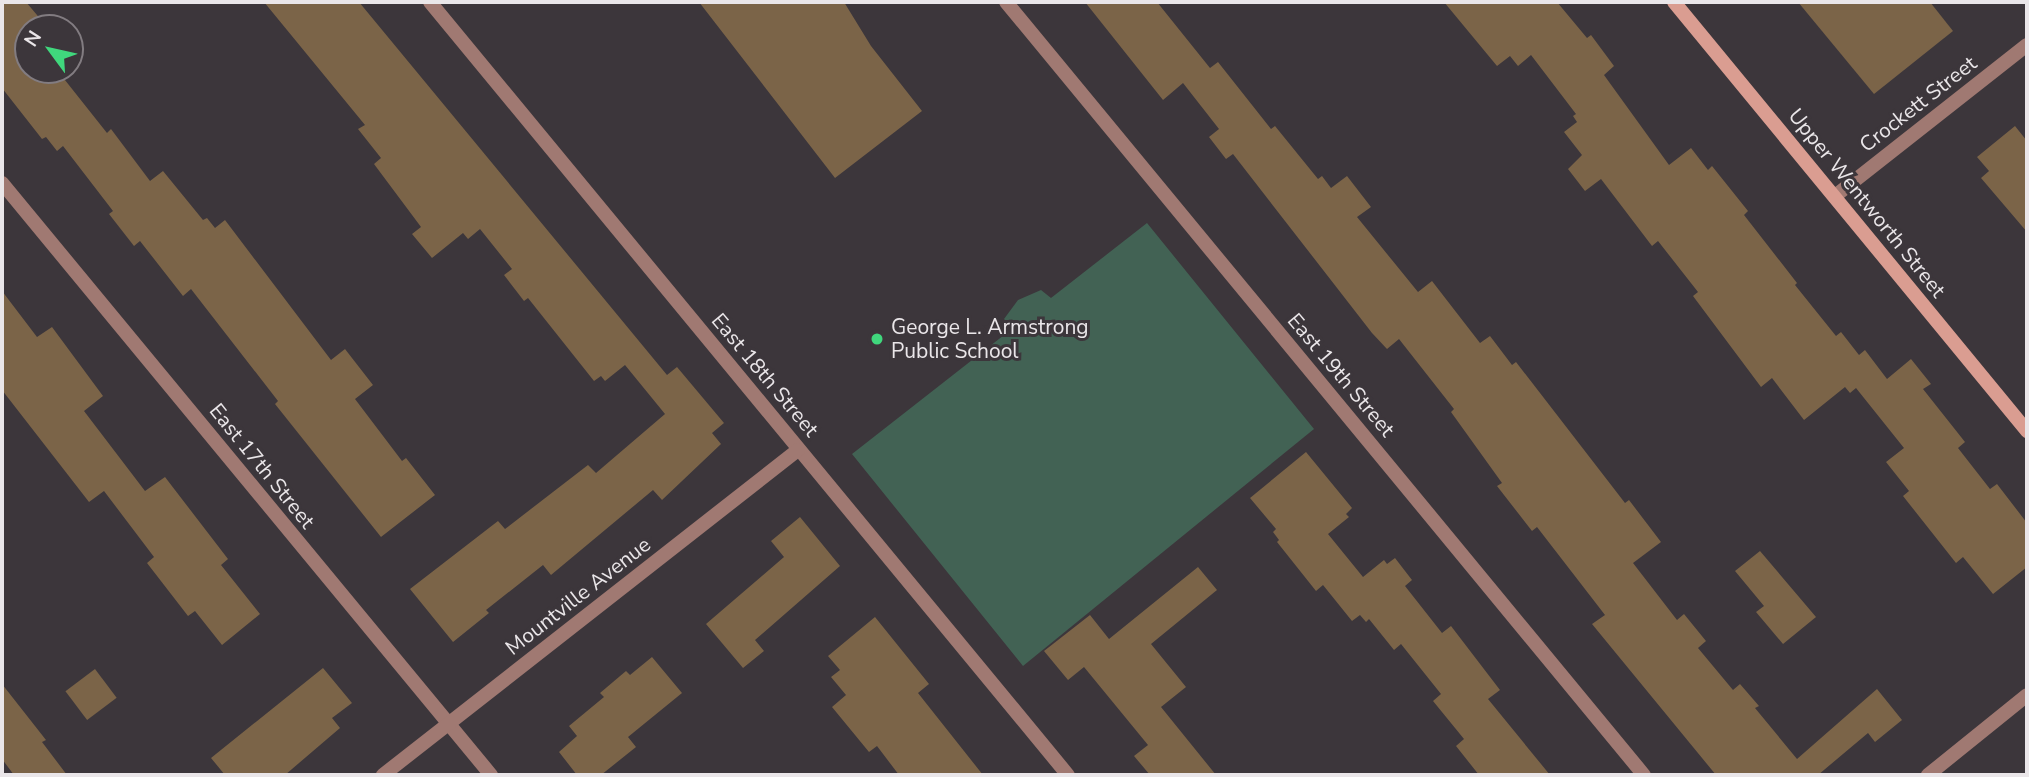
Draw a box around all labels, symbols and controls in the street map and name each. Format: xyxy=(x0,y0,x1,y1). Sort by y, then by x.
north arrow xyxy=(14,14,84,84)
text: N xyxy=(18,26,48,52)
street label: Crockett Street xyxy=(1855,51,1981,157)
street label: Upper Wentworth Street xyxy=(1783,104,1951,302)
street label: East 18th Street xyxy=(706,308,824,442)
street label: East 19th Street xyxy=(1282,308,1400,442)
place label: George L. Armstrong Public School xyxy=(891,314,1089,364)
marker: George L. Armstrong Public School xyxy=(869,331,885,347)
street label: East 17th Street xyxy=(204,399,320,533)
street label: Mountville Avenue xyxy=(501,532,655,660)

